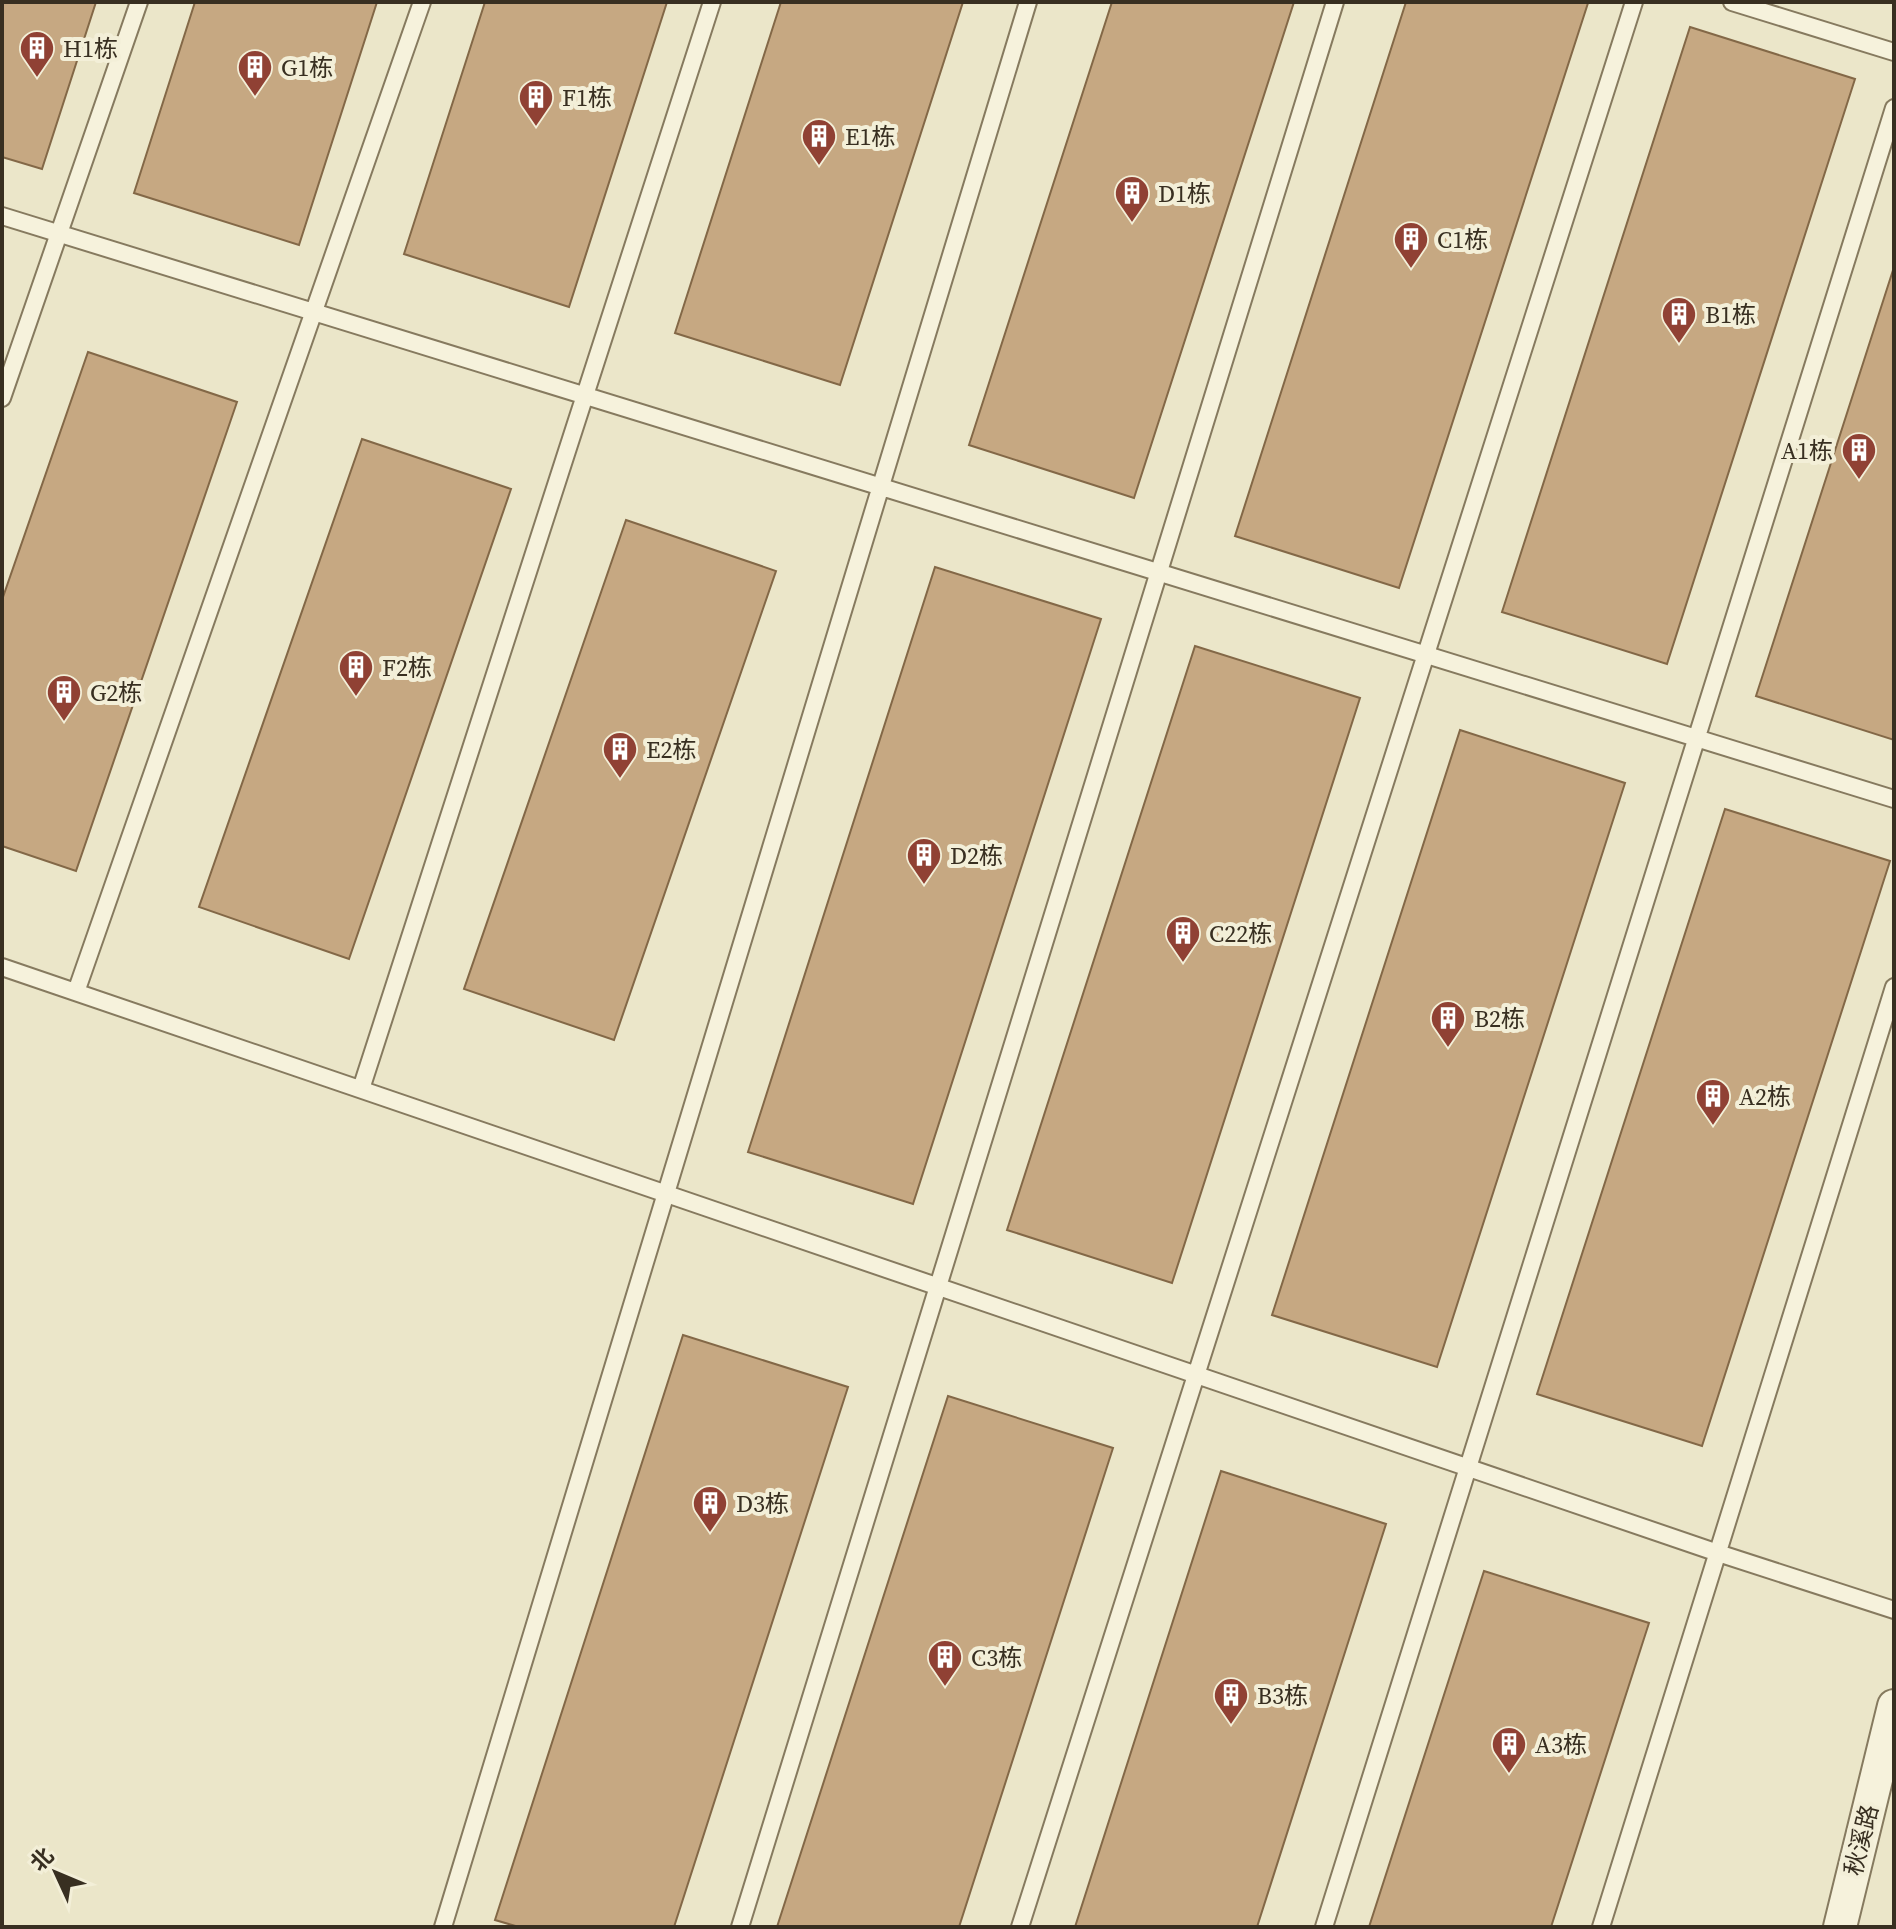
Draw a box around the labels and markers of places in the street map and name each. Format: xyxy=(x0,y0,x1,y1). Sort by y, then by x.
building icon: H1栋 xyxy=(18,29,56,79)
place label: H1栋 xyxy=(63,32,118,65)
building icon: G1栋 xyxy=(236,48,274,98)
place label: G1栋 xyxy=(281,51,333,84)
building icon: F1栋 xyxy=(517,78,555,128)
place label: F1栋 xyxy=(562,81,612,114)
building icon: E1栋 xyxy=(800,117,838,167)
place label: E1栋 xyxy=(845,120,895,153)
building icon: D1栋 xyxy=(1113,174,1151,224)
place label: D1栋 xyxy=(1158,177,1211,210)
building icon: C1栋 xyxy=(1392,220,1430,270)
place label: C1栋 xyxy=(1437,223,1488,256)
building icon: B1栋 xyxy=(1660,295,1698,345)
place label: B1栋 xyxy=(1705,298,1756,331)
building icon: A1栋 xyxy=(1840,431,1878,481)
place label: A1栋 xyxy=(1781,434,1833,467)
building icon: F2栋 xyxy=(337,648,375,698)
place label: F2栋 xyxy=(382,651,432,684)
building icon: G2栋 xyxy=(45,673,83,723)
place label: G2栋 xyxy=(90,676,142,709)
building icon: E2栋 xyxy=(601,730,639,780)
place label: E2栋 xyxy=(646,733,696,766)
building icon: D2栋 xyxy=(905,836,943,886)
place label: D2栋 xyxy=(950,839,1003,872)
building icon: C22栋 xyxy=(1164,914,1202,964)
place label: C22栋 xyxy=(1209,917,1272,950)
building icon: B2栋 xyxy=(1429,999,1467,1049)
place label: B2栋 xyxy=(1474,1002,1525,1035)
building icon: A2栋 xyxy=(1694,1077,1732,1127)
place label: A2栋 xyxy=(1739,1080,1791,1113)
building icon: D3栋 xyxy=(691,1484,729,1534)
place label: D3栋 xyxy=(736,1487,789,1520)
building icon: C3栋 xyxy=(926,1638,964,1688)
place label: C3栋 xyxy=(971,1641,1022,1674)
building icon: B3栋 xyxy=(1212,1676,1250,1726)
place label: B3栋 xyxy=(1257,1679,1308,1712)
building icon: A3栋 xyxy=(1490,1725,1528,1775)
place label: A3栋 xyxy=(1535,1728,1587,1761)

